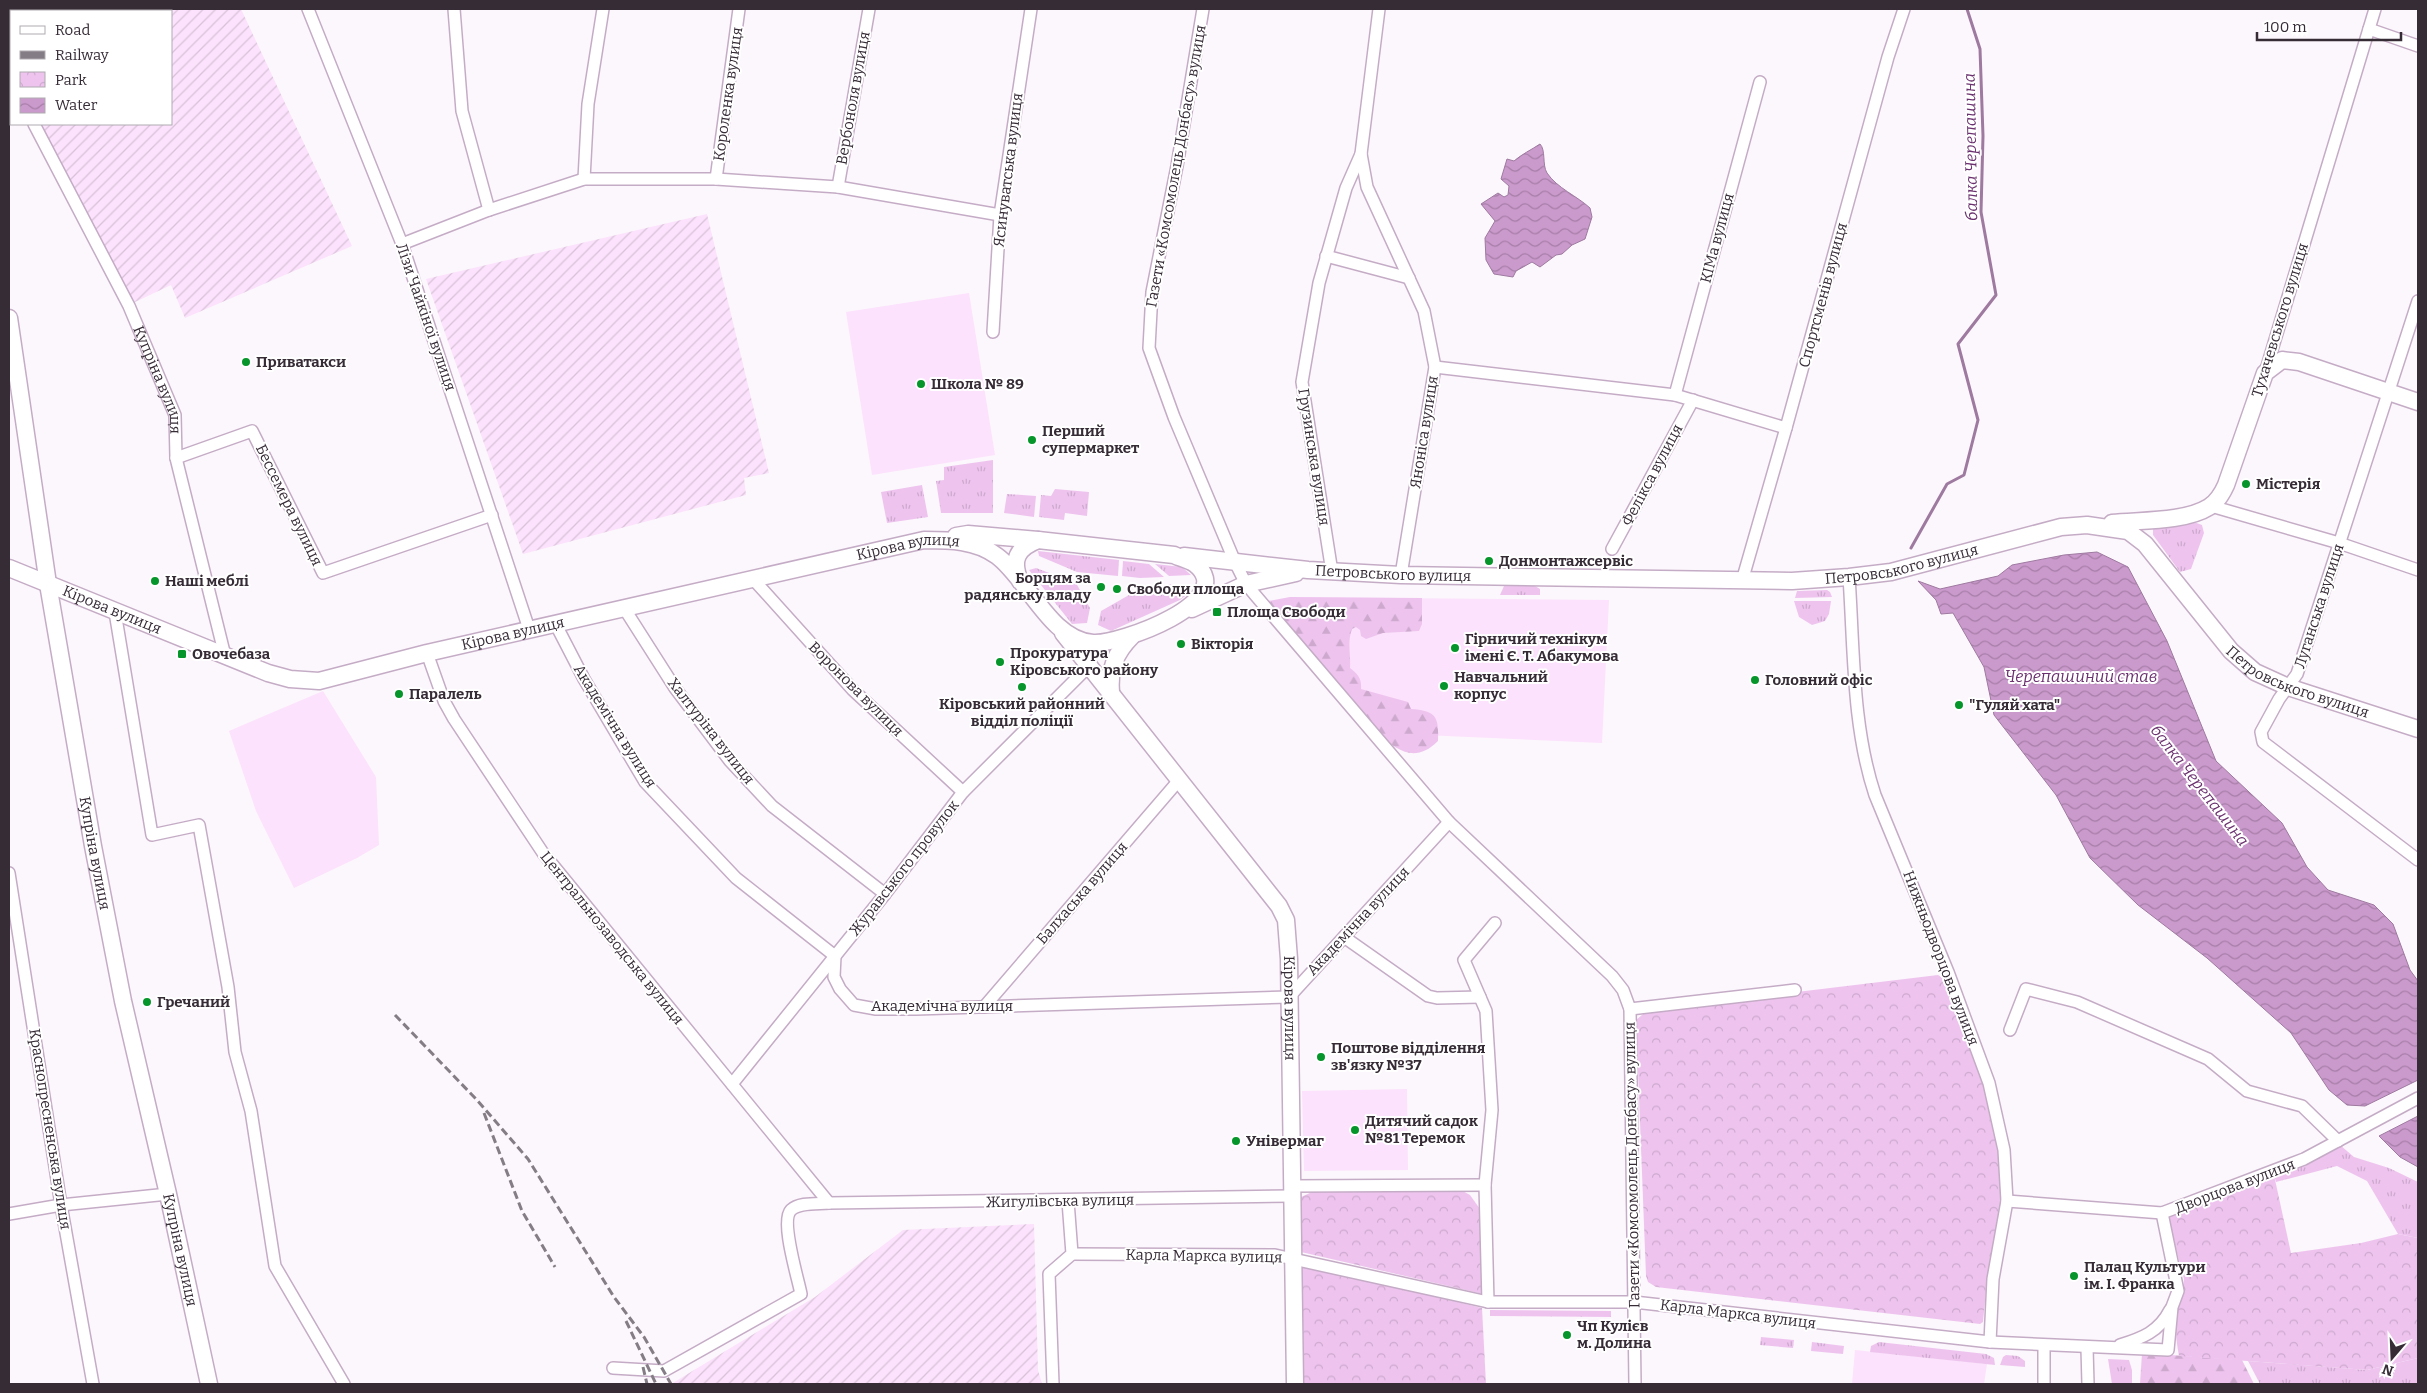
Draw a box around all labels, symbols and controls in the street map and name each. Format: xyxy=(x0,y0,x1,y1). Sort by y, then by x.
legend xyxy=(10,10,172,125)
scale bar xyxy=(2257,10,2401,42)
text: 100 m xyxy=(2264,18,2307,36)
text: Road xyxy=(55,21,90,39)
street label: Газети «Комсомолець Донбасу» вулиця xyxy=(1142,23,1210,309)
street label: Короленка вулиця xyxy=(710,26,746,162)
street label: Вербоноля вулиця xyxy=(832,30,874,166)
text: Railway xyxy=(55,46,109,64)
text: Park xyxy=(55,71,87,89)
water label: балка Черепашина xyxy=(1960,73,1981,221)
street label: Ясинуватська вулиця xyxy=(990,92,1026,248)
text: Water xyxy=(55,96,98,114)
street label: КІМа вулиця xyxy=(1696,191,1738,285)
street label: Спортсменів вулиця xyxy=(1795,221,1851,369)
street label: Лізи Чайкіної вулиця xyxy=(392,241,460,393)
street label: Тухачевського вулиця xyxy=(2248,241,2312,399)
street label: Купріна вулиця xyxy=(129,323,184,434)
place label: Приватакси xyxy=(256,353,346,371)
marker: Приватакси xyxy=(240,356,252,368)
street label: Яноніса вулиця xyxy=(1406,374,1442,490)
place label: Школа № 89 xyxy=(931,375,1024,393)
marker: Школа № 89 xyxy=(915,378,927,390)
street label: Грузинська вулиця xyxy=(1294,387,1334,527)
street label: Фелікса вулиця xyxy=(1618,421,1686,529)
place label: Перший супермаркет xyxy=(1042,422,1140,457)
marker: Перший супермаркет xyxy=(1026,434,1038,446)
street label: Бессемера вулиця xyxy=(252,441,326,569)
place label: Містерія xyxy=(2256,475,2321,493)
marker: Містерія xyxy=(2240,478,2252,490)
street label: Кірова вулиця xyxy=(855,531,961,564)
street label: Петровського вулиця xyxy=(1824,540,1980,588)
street label: Луганська вулиця xyxy=(2290,541,2348,671)
place label: Донмонтажсервіс xyxy=(1499,552,1633,570)
marker: Донмонтажсервіс xyxy=(1483,555,1495,567)
street label: Петровського вулиця xyxy=(1315,561,1471,585)
place label: Борцям за радянську владу xyxy=(964,569,1092,604)
place label: Наші меблі xyxy=(165,572,249,590)
marker: Наші меблі xyxy=(149,575,161,587)
place label: Свободи площа xyxy=(1127,580,1245,598)
marker: Борцям за радянську владу xyxy=(1095,581,1107,593)
street label: Кірова вулиця xyxy=(60,582,164,638)
marker: Свободи площа xyxy=(1111,583,1123,595)
place label: Площа Свободи xyxy=(1227,603,1346,621)
marker: Площа Свободи xyxy=(1211,606,1223,618)
street label: Кірова вулиця xyxy=(460,613,566,654)
place label: Гірничий технікум імені Є. Т. Абакумова xyxy=(1465,630,1619,665)
place label: Вікторія xyxy=(1191,635,1254,653)
street label: Воронова вулиця xyxy=(805,638,907,740)
marker: Вікторія xyxy=(1175,638,1187,650)
marker: Гірничий технікум імені Є. Т. Абакумова xyxy=(1449,642,1461,654)
street label: Петровського вулиця xyxy=(2222,642,2371,722)
place label: Прокуратура Кіровського району xyxy=(1010,644,1159,679)
place label: Овочебаза xyxy=(192,645,271,663)
marker: Овочебаза xyxy=(176,648,188,660)
marker: Прокуратура Кіровського району xyxy=(994,656,1006,668)
street label: Академічна вулиця xyxy=(570,661,660,791)
water label: Черепашиний став xyxy=(2005,667,2157,686)
place label: Навчальний корпус xyxy=(1454,668,1548,703)
place label: Головний офіс xyxy=(1765,671,1873,689)
street label: Халтуріна вулиця xyxy=(664,674,758,788)
marker: Головний офіс xyxy=(1749,674,1761,686)
marker: Навчальний корпус xyxy=(1438,680,1450,692)
marker: Кіровський районний відділ поліції xyxy=(1016,681,1028,693)
place label: Паралель xyxy=(409,685,482,703)
marker: Паралель xyxy=(393,688,405,700)
place label: Кіровський районний відділ поліції xyxy=(939,695,1105,730)
place label: "Гуляй хата" xyxy=(1969,696,2060,714)
marker: "Гуляй хата" xyxy=(1953,699,1965,711)
water label: балка Черепашина xyxy=(2146,721,2253,850)
street label: Купріна вулиця xyxy=(76,795,114,911)
street label: Журавського провулок xyxy=(845,796,963,940)
street label: Балхаська вулиця xyxy=(1033,838,1131,948)
street label: Центральнозаводська вулиця xyxy=(536,848,688,1028)
street label: Академічна вулиця xyxy=(1303,863,1413,979)
street label: Нижньодворцова вулиця xyxy=(1899,868,1983,1048)
street label: Кірова вулиця xyxy=(1280,956,1299,1061)
place label: Гречаний xyxy=(157,993,230,1011)
marker: Гречаний xyxy=(141,996,153,1008)
street label: Академічна вулиця xyxy=(871,997,1013,1015)
street label: Газети «Комсомолець Донбасу» вулиця xyxy=(1621,1022,1643,1308)
street label: Краснопресненська вулиця xyxy=(25,1027,75,1231)
place label: Поштове відділення зв'язку №37 xyxy=(1331,1039,1486,1074)
marker: Поштове відділення зв'язку №37 xyxy=(1315,1051,1327,1063)
place label: Дитячий садок №81 Теремок xyxy=(1365,1112,1479,1147)
marker: Дитячий садок №81 Теремок xyxy=(1349,1124,1361,1136)
place label: Універмаг xyxy=(1246,1132,1324,1150)
marker: Універмаг xyxy=(1230,1135,1242,1147)
street label: Дворцова вулиця xyxy=(2172,1155,2298,1217)
street label: Жигулівська вулиця xyxy=(986,1191,1134,1211)
street label: Купріна вулиця xyxy=(159,1192,201,1308)
street label: Карла Маркса вулиця xyxy=(1125,1246,1283,1266)
place label: Палац Культури ім. І. Франка xyxy=(2084,1258,2206,1293)
marker: Палац Культури ім. І. Франка xyxy=(2068,1270,2080,1282)
street label: Карла Маркса вулиця xyxy=(1659,1296,1817,1332)
place label: Чп Кулієв м. Долина xyxy=(1577,1317,1652,1352)
marker: Чп Кулієв м. Долина xyxy=(1561,1329,1573,1341)
north arrow xyxy=(2367,1333,2417,1383)
text: N xyxy=(2380,1360,2396,1380)

